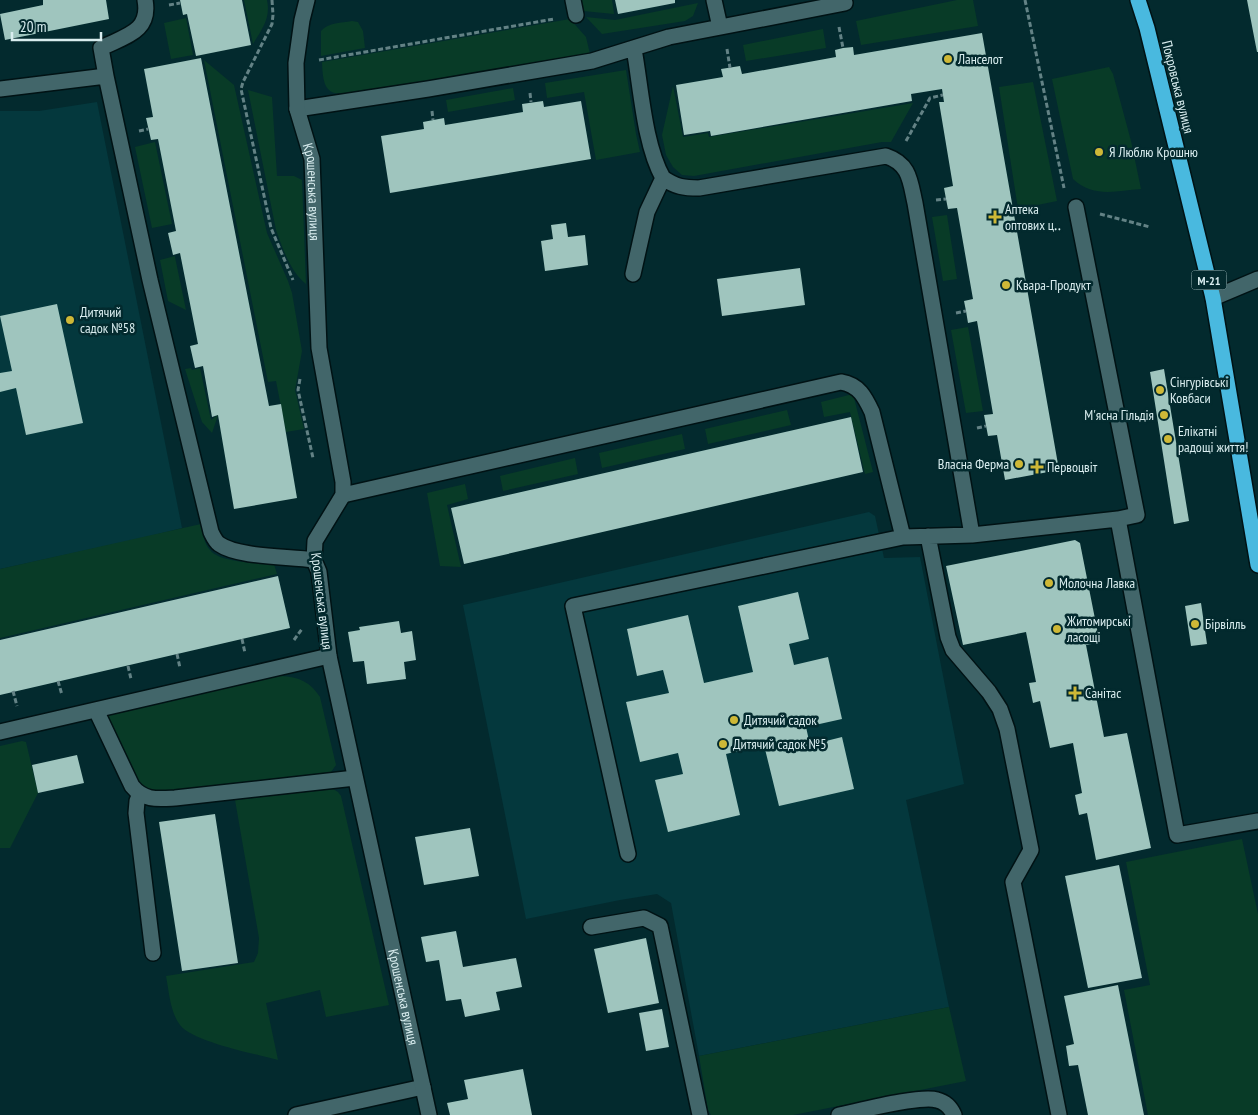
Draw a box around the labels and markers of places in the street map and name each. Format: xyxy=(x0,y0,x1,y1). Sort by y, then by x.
place label: Ланселот xyxy=(957,50,1004,68)
marker: Ланселот xyxy=(942,53,954,65)
place label: Я Люблю Крошню xyxy=(1109,143,1198,161)
marker: Я Люблю Крошню xyxy=(1093,146,1105,158)
place label: Аптека оптових ц‥ xyxy=(1005,200,1061,234)
marker: Аптека оптових ц‥ xyxy=(989,211,1001,223)
place label: Квара-Продукт xyxy=(1016,276,1091,294)
marker: Квара-Продукт xyxy=(1000,279,1012,291)
place label: Дитячий садок №58 xyxy=(80,303,135,337)
marker: Дитячий садок №58 xyxy=(64,314,76,326)
place label: Сінгурівські Ковбаси xyxy=(1170,373,1228,407)
marker: Сінгурівські Ковбаси xyxy=(1154,384,1166,396)
place label: M'ясна Гільдія xyxy=(1084,406,1154,424)
marker: M'ясна Гільдія xyxy=(1158,409,1170,421)
place label: Елікатні радощі життя! xyxy=(1178,422,1248,456)
marker: Елікатні радощі життя! xyxy=(1162,433,1174,445)
place label: Власна Ферма xyxy=(938,455,1009,473)
marker: Власна Ферма xyxy=(1013,458,1025,470)
place label: Первоцвіт xyxy=(1047,458,1098,476)
marker: Первоцвіт xyxy=(1031,461,1043,473)
place label: Молочна Лавка xyxy=(1059,574,1135,592)
marker: Молочна Лавка xyxy=(1043,577,1055,589)
place label: Житомирські ласощі xyxy=(1066,612,1131,646)
place label: Бірвілль xyxy=(1205,615,1246,633)
marker: Бірвілль xyxy=(1189,618,1201,630)
marker: Житомирські ласощі xyxy=(1051,623,1063,635)
place label: Санітас xyxy=(1085,684,1121,702)
marker: Санітас xyxy=(1069,687,1081,699)
place label: Дитячий садок xyxy=(744,711,817,729)
marker: Дитячий садок xyxy=(728,714,740,726)
place label: Дитячий садок №5 xyxy=(733,735,826,753)
marker: Дитячий садок №5 xyxy=(717,738,729,750)

